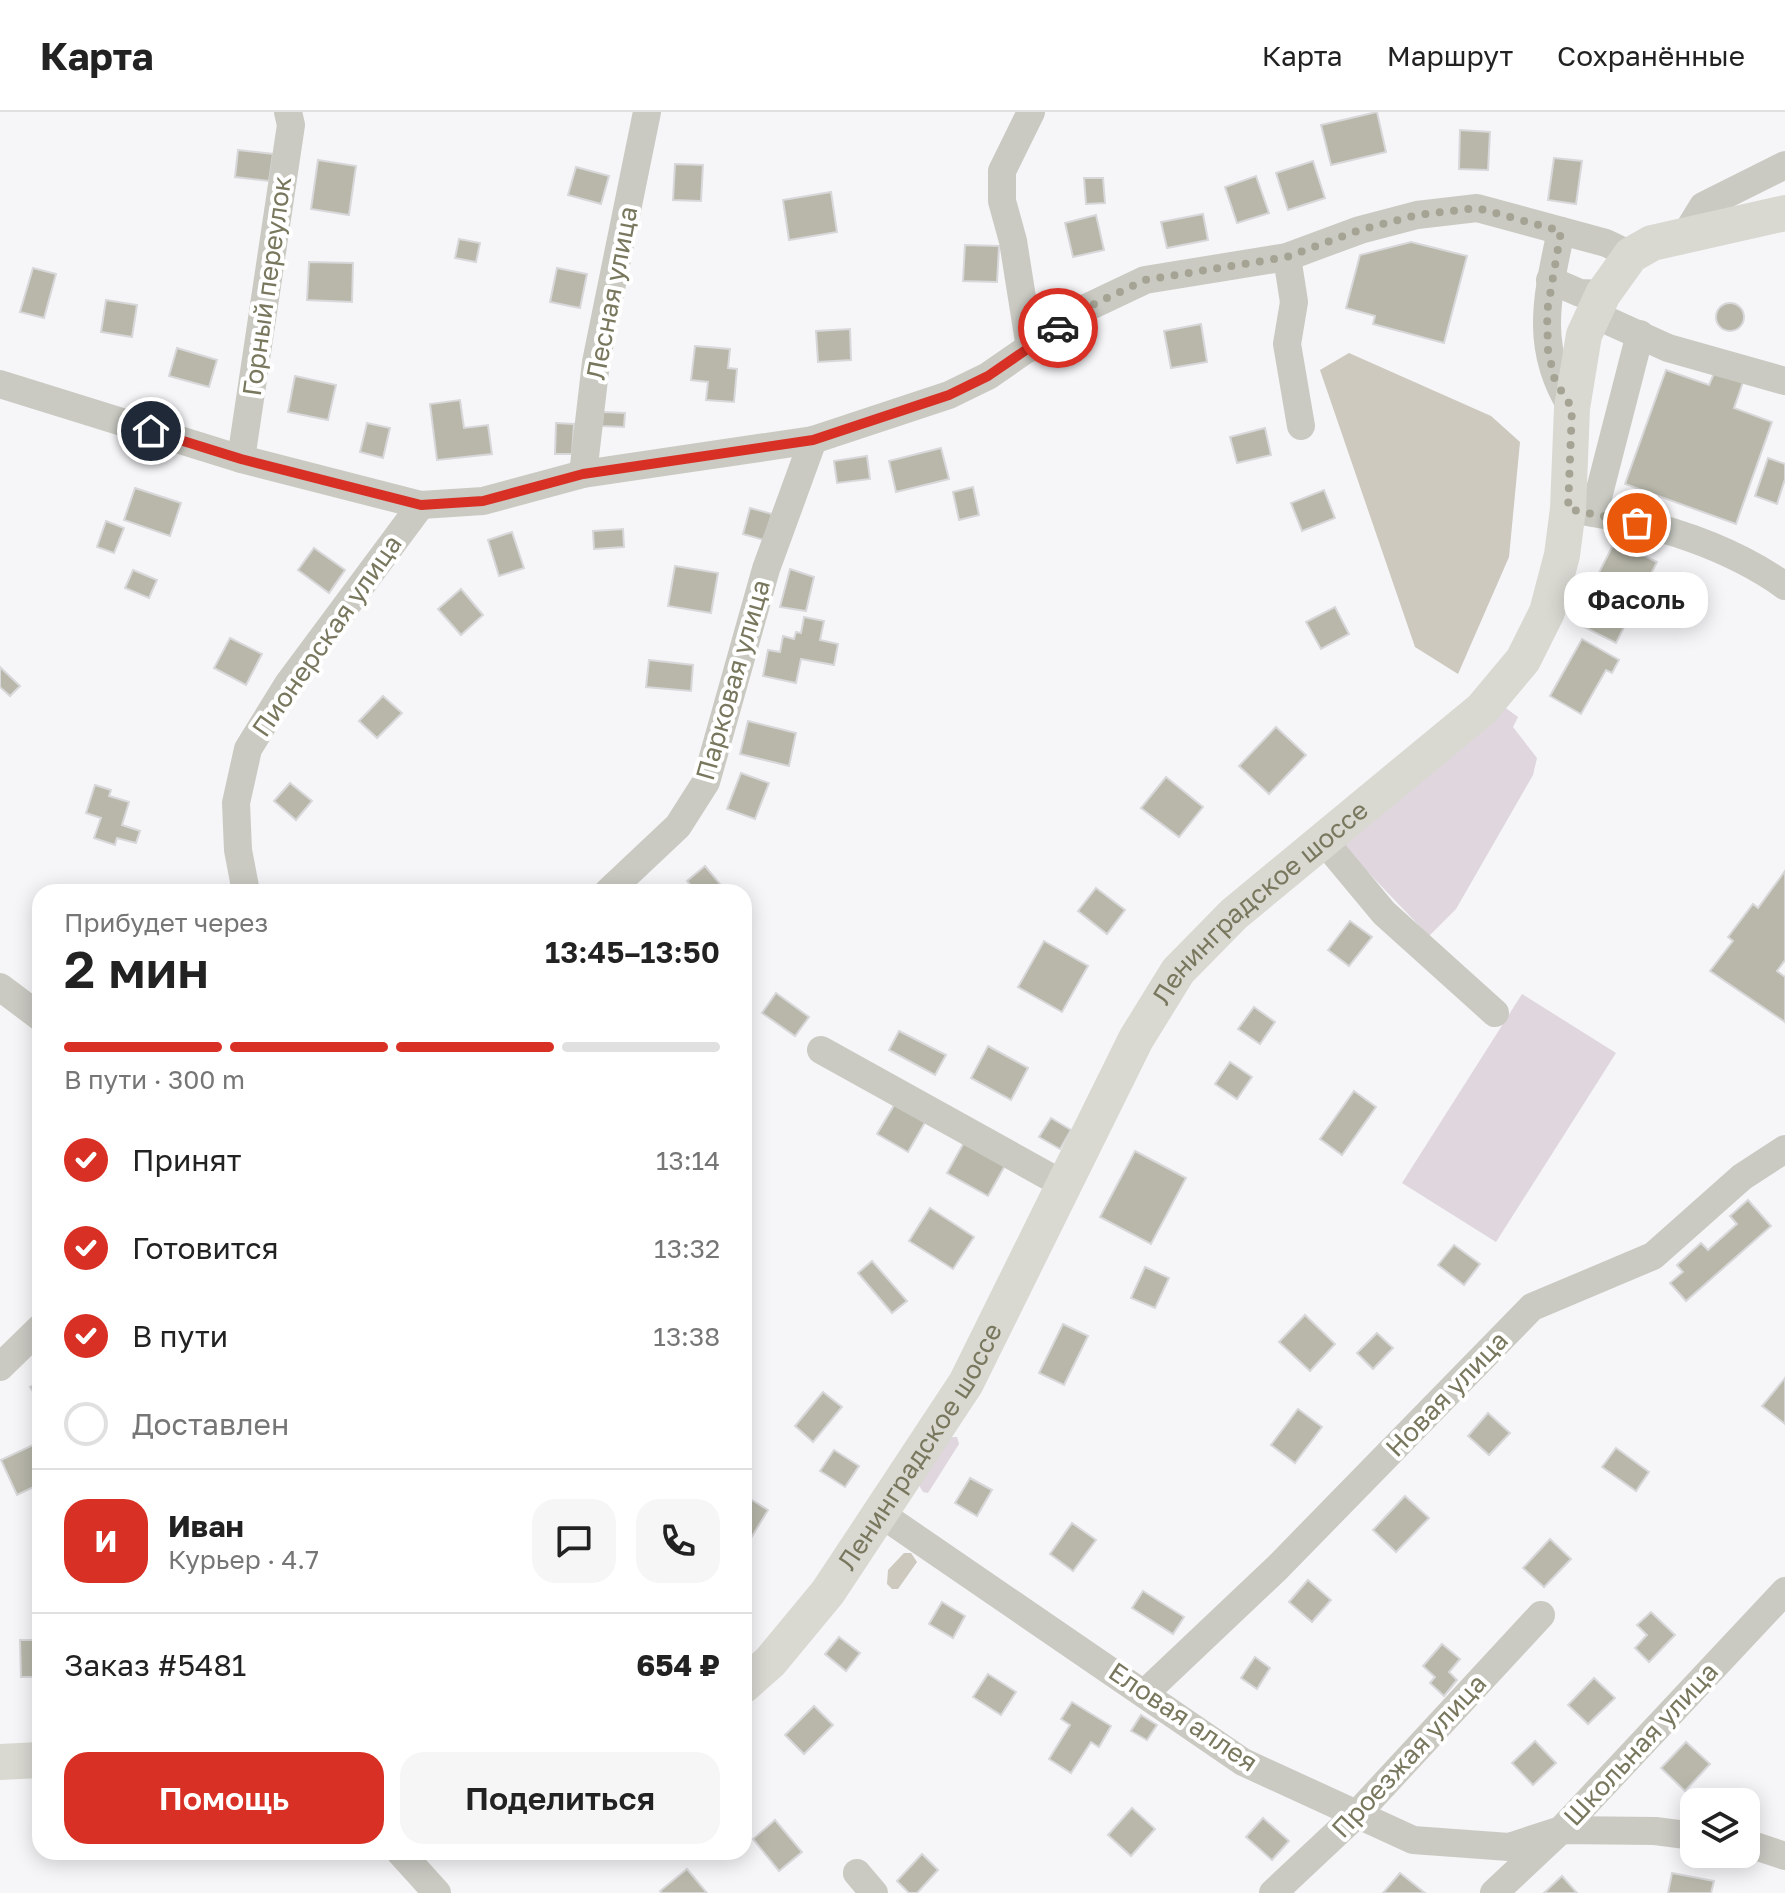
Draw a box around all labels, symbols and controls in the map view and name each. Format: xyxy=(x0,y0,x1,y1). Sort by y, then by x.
text: Карта xyxy=(40,33,153,78)
text: Карта xyxy=(1262,39,1343,72)
text: Маршрут xyxy=(1387,39,1513,72)
text: Сохранённые xyxy=(1557,39,1745,72)
street label: Горный переулок xyxy=(236,174,297,398)
street label: Лесная улица xyxy=(580,204,644,382)
courier xyxy=(1018,288,1098,368)
icon: car xyxy=(1036,306,1080,350)
pin xyxy=(117,397,185,465)
icon: home xyxy=(129,409,173,453)
pin xyxy=(1603,489,1671,557)
icon: bag xyxy=(1615,501,1659,545)
street label: Пионерская улица xyxy=(245,529,408,742)
callout: Фасоль xyxy=(1565,571,1709,627)
street label: Парковая улица xyxy=(689,576,776,784)
text: Фасоль xyxy=(1587,584,1685,615)
street label: Ленинградское шоссе xyxy=(1145,794,1374,1010)
text: Прибудет через xyxy=(64,907,268,938)
text: 13:45–13:50 xyxy=(545,934,720,970)
text: 2 мин xyxy=(64,937,209,999)
text: В пути · 300 m xyxy=(64,1064,245,1095)
icon: check xyxy=(64,1138,108,1182)
text: Принят xyxy=(132,1142,241,1178)
text: 13:14 xyxy=(656,1145,720,1176)
icon: check xyxy=(64,1226,108,1270)
text: Готовится xyxy=(132,1230,279,1266)
text: 13:32 xyxy=(654,1233,720,1264)
icon: check xyxy=(64,1314,108,1358)
text: В пути xyxy=(132,1318,228,1354)
street label: Ленинградское шоссе xyxy=(831,1318,1008,1576)
text: 13:38 xyxy=(653,1321,720,1352)
street label: Новая улица xyxy=(1379,1325,1514,1463)
text: Доставлен xyxy=(132,1406,289,1442)
button: chat xyxy=(532,1499,616,1583)
button: phone xyxy=(636,1499,720,1583)
text: Иван xyxy=(168,1508,244,1544)
text: И xyxy=(95,1523,117,1559)
text: Курьер · 4.7 xyxy=(168,1544,319,1575)
text: Заказ #5481 xyxy=(64,1647,246,1683)
text: 654 ₽ xyxy=(636,1647,720,1683)
street label: Еловая аллея xyxy=(1103,1655,1264,1778)
street label: Школьная улица xyxy=(1557,1656,1724,1832)
street label: Проезжая улица xyxy=(1325,1667,1492,1844)
button: Помощь xyxy=(64,1752,384,1844)
button: Поделиться xyxy=(400,1752,720,1844)
map controls xyxy=(1680,1788,1760,1868)
button: layers xyxy=(1680,1788,1760,1868)

